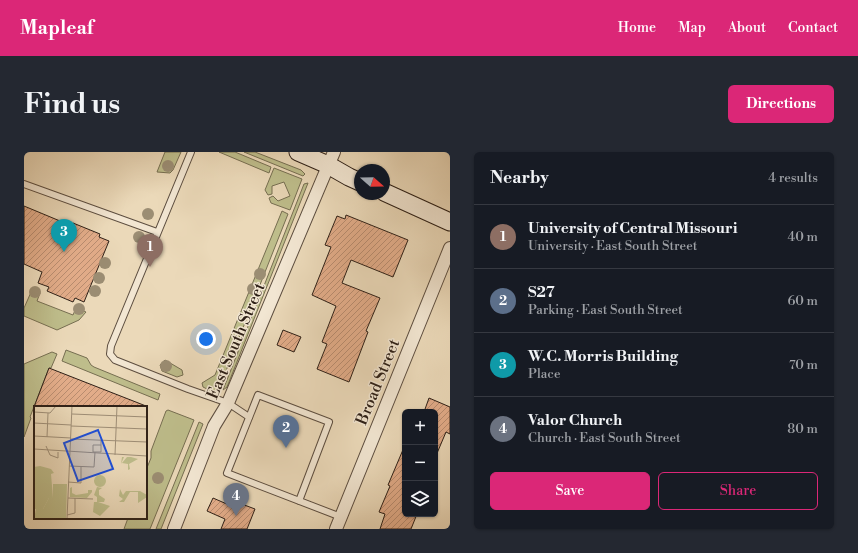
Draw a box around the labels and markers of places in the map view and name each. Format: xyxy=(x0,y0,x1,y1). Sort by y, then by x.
pin: 3 xyxy=(51,219,77,252)
pin: 1 xyxy=(137,234,163,267)
pin: 2 xyxy=(273,415,299,448)
pin: 4 xyxy=(223,483,249,516)

